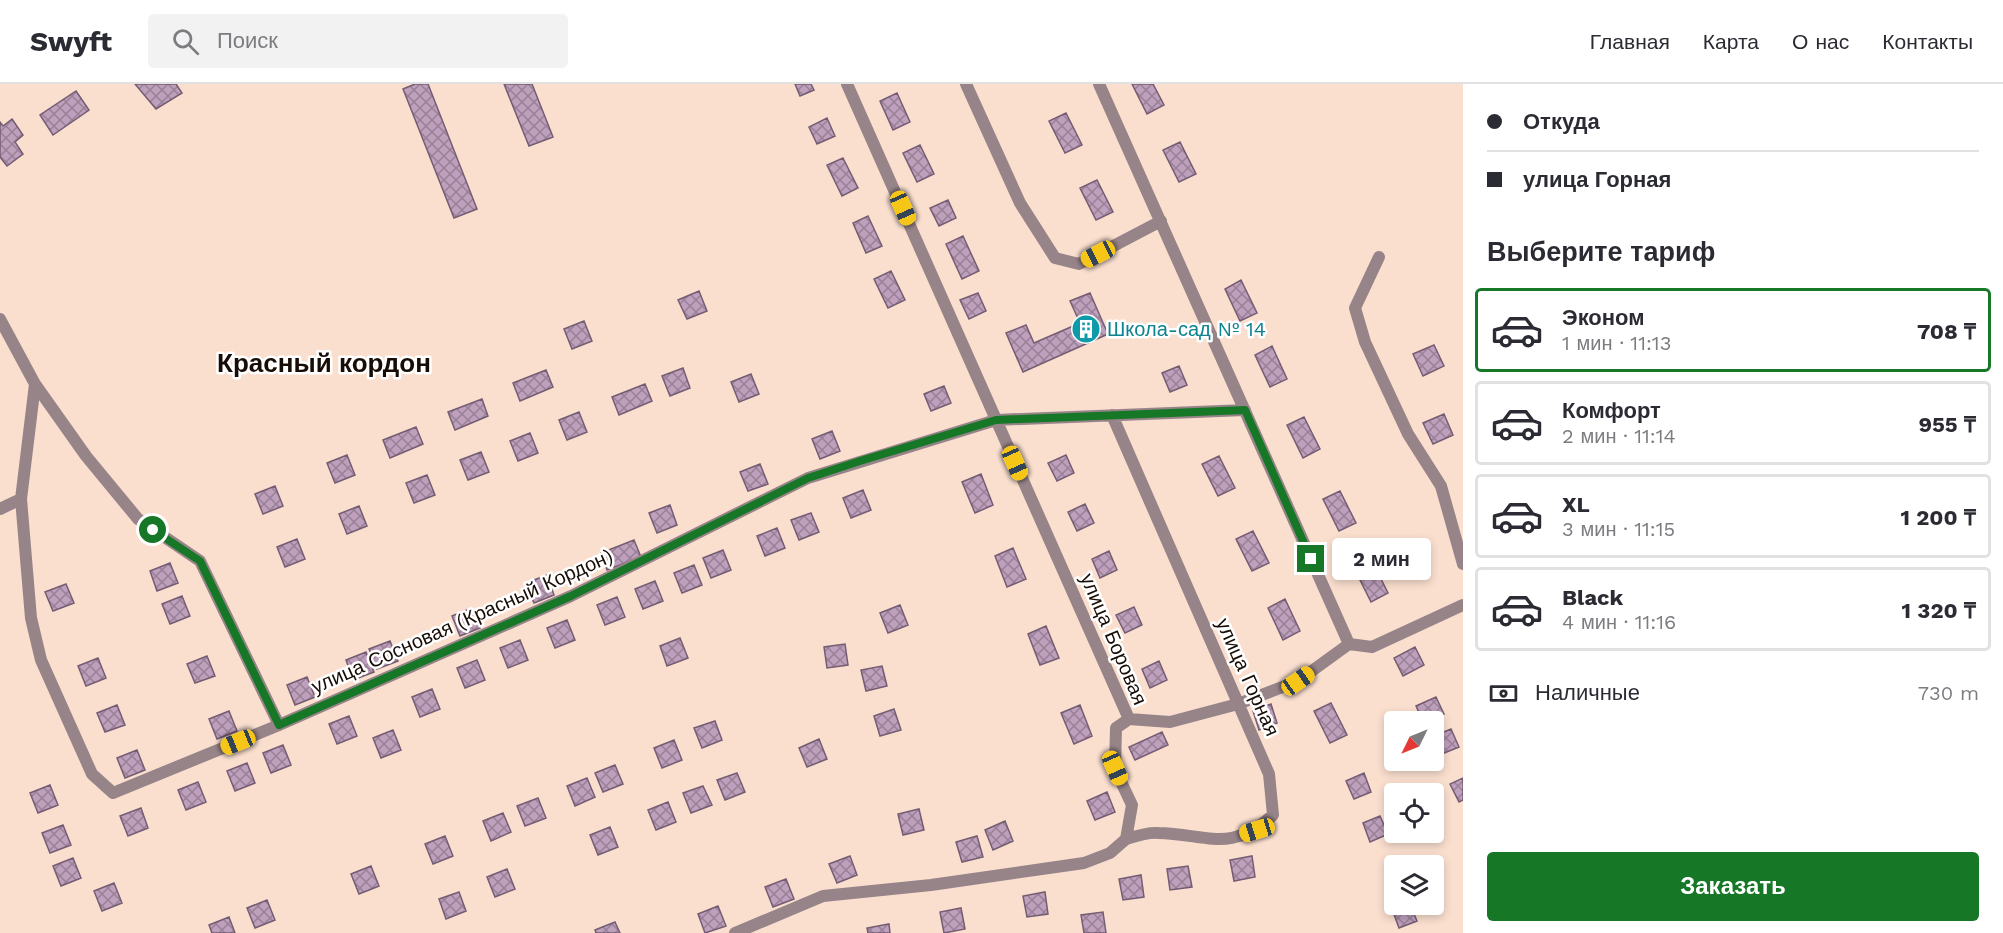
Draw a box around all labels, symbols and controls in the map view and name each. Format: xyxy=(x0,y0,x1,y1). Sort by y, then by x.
search box xyxy=(148,14,568,68)
text: Swyft xyxy=(30,25,112,58)
icon: search xyxy=(169,25,202,58)
text: Поиск xyxy=(217,28,278,53)
text: Главная xyxy=(1590,29,1670,54)
text: Карта xyxy=(1703,29,1759,54)
text: О нас xyxy=(1792,29,1849,54)
text: Контакты xyxy=(1882,29,1973,54)
text: Откуда xyxy=(1523,109,1600,134)
text: улица Горная xyxy=(1523,167,1671,192)
car xyxy=(887,188,919,228)
text: Выберите тариф xyxy=(1487,236,1715,268)
car xyxy=(1078,238,1118,270)
icon: car xyxy=(1490,303,1544,357)
text: Эконом xyxy=(1562,305,1645,330)
building icon: Школа-сад № 14 xyxy=(1070,313,1102,345)
place label: Школа-сад № 14 xyxy=(1107,317,1266,341)
text: 708 ₸ xyxy=(1917,319,1976,344)
text: 1 мин · 11:13 xyxy=(1562,331,1671,355)
district label: Красный кордон xyxy=(217,348,431,378)
icon: car xyxy=(1490,396,1544,450)
text: Комфорт xyxy=(1562,398,1661,423)
text: 955 ₸ xyxy=(1919,412,1976,437)
text: 2 мин · 11:14 xyxy=(1562,424,1676,448)
car xyxy=(999,443,1031,483)
icon: car xyxy=(1490,489,1544,543)
text: XL xyxy=(1562,492,1590,517)
text: 1 200 ₸ xyxy=(1900,505,1976,530)
route start xyxy=(139,516,166,543)
text: 3 мин · 11:15 xyxy=(1562,517,1675,541)
callout: 2 мин xyxy=(1332,538,1431,580)
street label: улица Сосновая (Красный Кордон) xyxy=(308,543,616,699)
route end xyxy=(1297,545,1324,572)
text: 2 мин xyxy=(1353,547,1410,571)
street label: улица Боровая xyxy=(1075,570,1153,708)
icon: car xyxy=(1490,582,1544,636)
text: Black xyxy=(1562,585,1623,610)
text: 1 320 ₸ xyxy=(1902,598,1976,623)
text: 4 мин · 11:16 xyxy=(1562,610,1676,634)
street label: улица Горная xyxy=(1211,614,1285,740)
car xyxy=(1278,663,1318,699)
icon: cash xyxy=(1487,677,1520,710)
text: Наличные xyxy=(1535,680,1640,705)
text: 730 m xyxy=(1918,681,1979,705)
north arrow xyxy=(1384,711,1444,771)
map controls xyxy=(1384,711,1444,915)
car xyxy=(218,727,258,757)
car xyxy=(1099,748,1131,788)
button: locate xyxy=(1384,783,1444,843)
car xyxy=(1237,816,1277,844)
button: Заказать xyxy=(1487,852,1979,921)
button: layers xyxy=(1384,855,1444,915)

